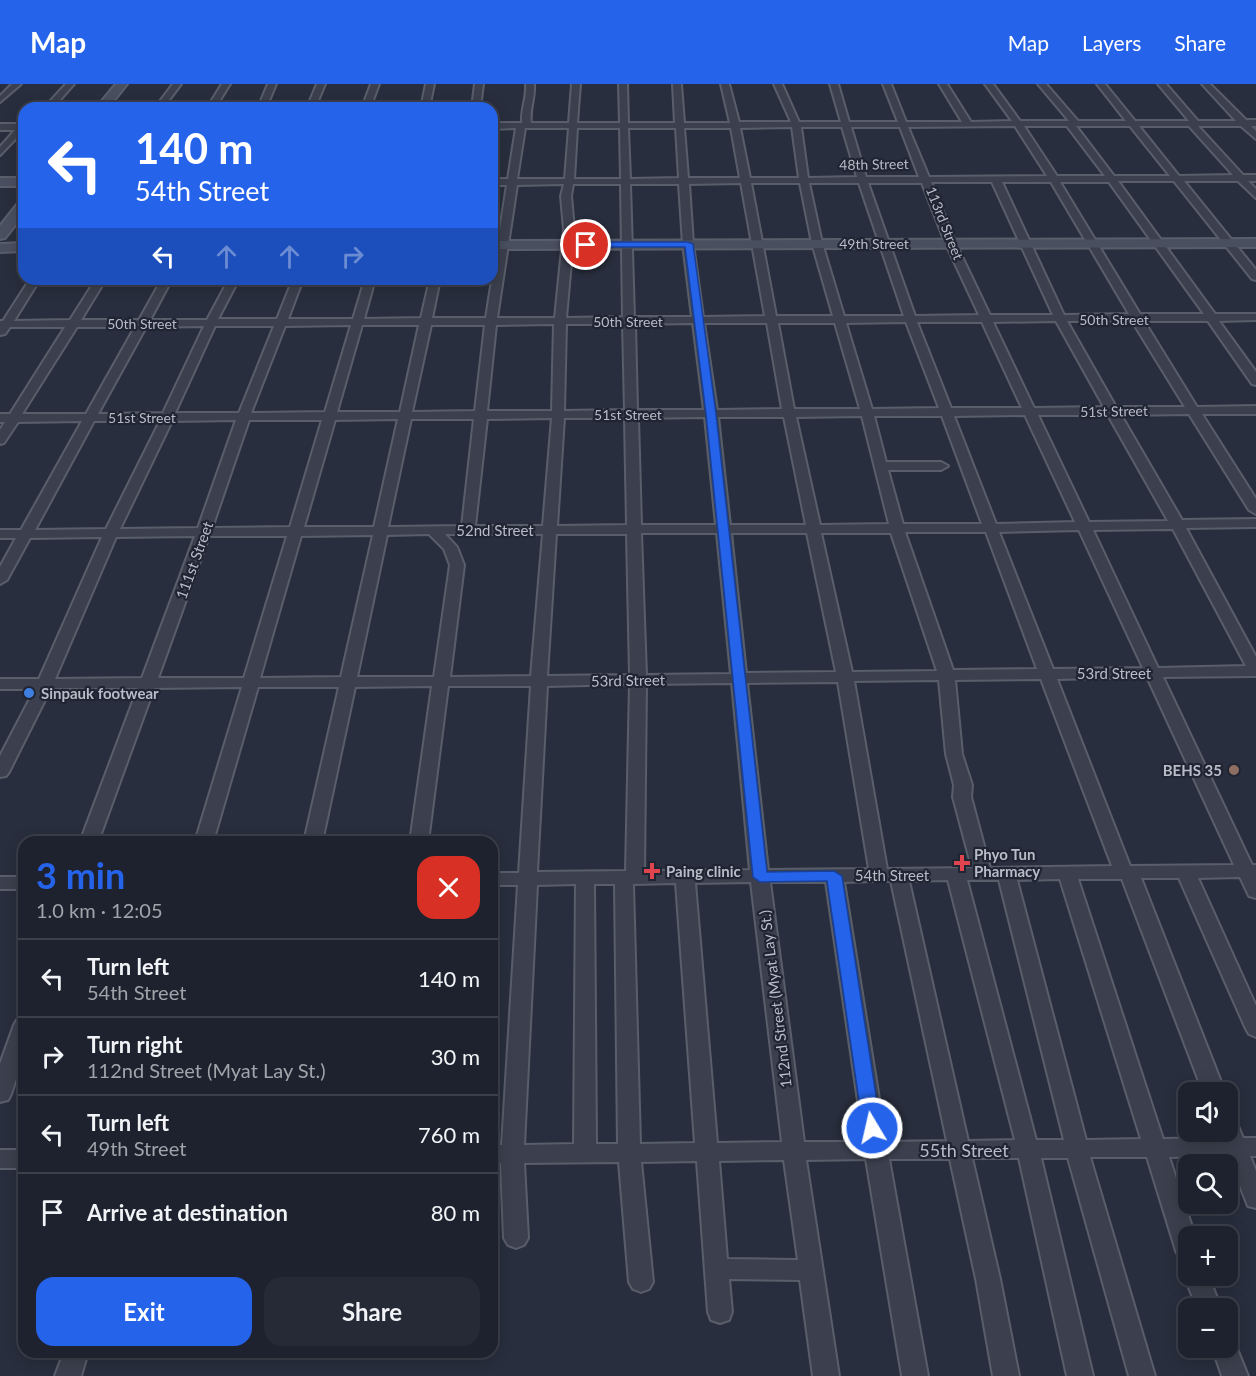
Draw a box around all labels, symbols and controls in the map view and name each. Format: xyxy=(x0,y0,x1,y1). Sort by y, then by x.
text: Map xyxy=(30,25,86,59)
text: Map xyxy=(1008,30,1049,55)
text: Layers xyxy=(1082,30,1141,55)
text: Share xyxy=(1174,30,1226,55)
text: 140 m xyxy=(135,123,253,173)
icon: left xyxy=(36,126,114,204)
street label: 48th Street xyxy=(839,155,909,173)
text: 54th Street xyxy=(135,174,269,207)
street label: 113rd Street xyxy=(923,184,967,262)
pin xyxy=(560,219,611,270)
icon: arrive xyxy=(569,228,602,261)
street label: 49th Street xyxy=(839,235,909,252)
icon: left xyxy=(147,240,180,273)
icon: ahead xyxy=(210,240,243,273)
icon: ahead xyxy=(273,240,306,273)
icon: right xyxy=(336,240,369,273)
street label: 50th Street xyxy=(1079,311,1149,328)
street label: 50th Street xyxy=(593,313,663,330)
street label: 50th Street xyxy=(107,315,177,332)
street label: 51st Street xyxy=(1080,402,1148,420)
street label: 51st Street xyxy=(594,406,662,423)
street label: 51st Street xyxy=(108,409,176,426)
street label: 111st Street xyxy=(172,518,217,601)
street label: 52nd Street xyxy=(456,521,534,539)
street label: 53rd Street xyxy=(1077,664,1152,682)
street label: 53rd Street xyxy=(591,670,666,690)
place label: Sinpauk footwear xyxy=(41,684,159,702)
marker: Sinpauk footwear xyxy=(22,686,36,700)
place label: BEHS 35 xyxy=(1163,761,1222,779)
marker: BEHS 35 xyxy=(1227,763,1241,777)
place label: Phyo Tun Pharmacy xyxy=(974,845,1040,880)
text: 3 min xyxy=(36,853,125,897)
button: close xyxy=(417,856,480,919)
marker: Phyo Tun Pharmacy xyxy=(955,856,969,870)
marker: Paing clinic xyxy=(643,862,661,880)
place label: Paing clinic xyxy=(666,862,741,880)
street label: 54th Street xyxy=(855,866,930,884)
text: 1.0 km · 12:05 xyxy=(36,898,163,922)
street label: 112nd Street (Myat Lay St.) xyxy=(755,909,795,1089)
text: Turn left xyxy=(87,953,169,980)
icon: left xyxy=(36,962,69,995)
text: 140 m xyxy=(418,965,480,992)
text: 54th Street xyxy=(87,980,186,1004)
text: Turn right xyxy=(87,1031,182,1058)
icon: right xyxy=(36,1040,69,1073)
text: 30 m xyxy=(431,1043,480,1070)
text: 112nd Street (Myat Lay St.) xyxy=(87,1058,326,1082)
map controls xyxy=(1178,1082,1238,1358)
button: sound xyxy=(1178,1082,1238,1142)
position arrow xyxy=(840,1096,904,1160)
text: Turn left xyxy=(87,1109,169,1136)
icon: left xyxy=(36,1118,69,1151)
text: 760 m xyxy=(418,1121,480,1148)
text: 49th Street xyxy=(87,1136,186,1160)
street label: 55th Street xyxy=(919,1139,1009,1161)
button: search xyxy=(1178,1154,1238,1214)
icon: arrive xyxy=(36,1196,69,1229)
text: Arrive at destination xyxy=(87,1199,288,1226)
text: 80 m xyxy=(431,1199,480,1226)
button: + xyxy=(1178,1226,1238,1286)
button: Exit xyxy=(36,1277,252,1346)
button: Share xyxy=(264,1277,480,1346)
button: − xyxy=(1178,1298,1238,1358)

